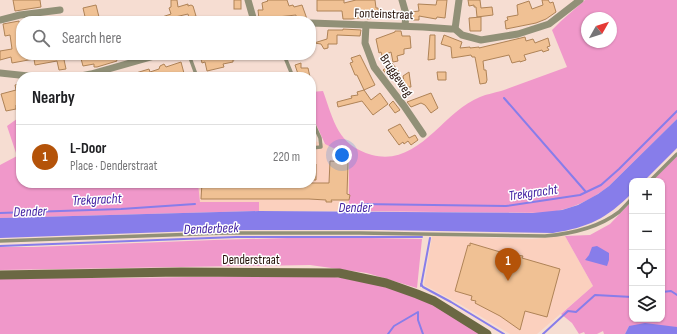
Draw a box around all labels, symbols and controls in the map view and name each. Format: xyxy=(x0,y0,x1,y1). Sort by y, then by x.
street label: Fonteinstraat xyxy=(354,5,414,23)
north arrow xyxy=(581,12,617,48)
search box xyxy=(16,16,316,60)
icon: search xyxy=(30,27,52,49)
text: Search here xyxy=(62,29,122,48)
street label: Bruggeweg xyxy=(376,51,416,100)
text: Nearby xyxy=(32,88,75,108)
text: L-Door xyxy=(70,139,106,158)
your location xyxy=(332,145,352,165)
text: 1 xyxy=(42,149,48,165)
text: 220 m xyxy=(273,149,300,165)
text: Place · Denderstraat xyxy=(70,158,158,174)
map controls xyxy=(629,178,665,322)
button: + xyxy=(629,178,665,214)
water label: Trekgracht xyxy=(507,181,560,204)
water label: Trekgracht xyxy=(72,190,123,209)
water label: Dender xyxy=(338,199,373,216)
water label: Dender xyxy=(13,202,48,221)
button: − xyxy=(629,214,665,250)
water label: Denderbeek xyxy=(183,219,240,238)
pin: 1 xyxy=(495,248,521,281)
button: locate xyxy=(629,250,665,286)
street label: Denderstraat xyxy=(222,252,280,268)
button: layers xyxy=(629,286,665,322)

